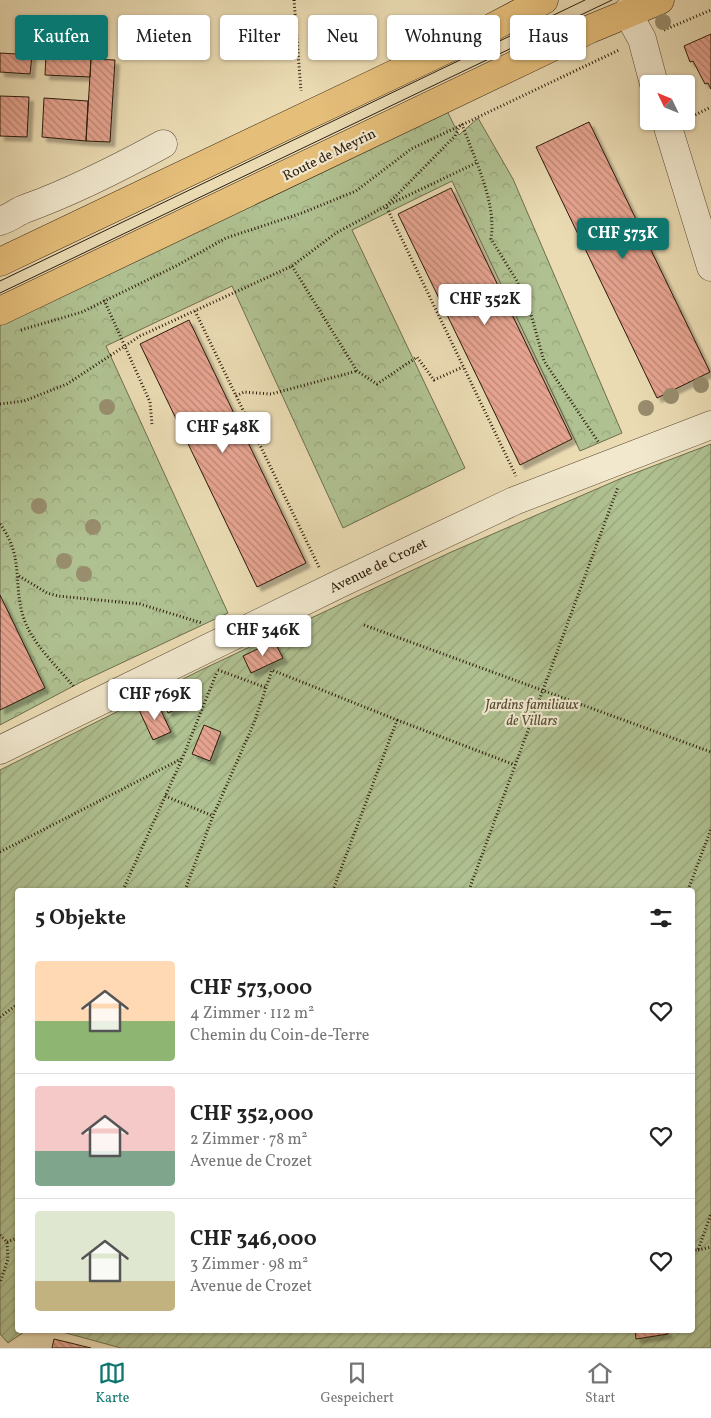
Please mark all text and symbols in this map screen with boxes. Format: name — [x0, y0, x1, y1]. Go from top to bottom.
chip: Kaufen — [15, 15, 108, 60]
chip: Mieten — [118, 15, 210, 60]
chip: Filter — [220, 15, 298, 60]
chip: Neu — [308, 15, 377, 60]
chip: Wohnung — [387, 15, 500, 60]
chip: Haus — [510, 15, 586, 60]
north arrow — [640, 75, 695, 130]
map controls — [640, 75, 695, 130]
street label: Route de Meyrin — [280, 125, 379, 186]
pin: CHF 573K — [571, 218, 675, 260]
text: CHF 573K — [588, 223, 658, 245]
pin: CHF 352K — [433, 284, 537, 326]
text: CHF 352K — [449, 289, 521, 311]
pin: CHF 548K — [171, 412, 275, 454]
text: CHF 548K — [187, 417, 259, 439]
street label: Avenue de Crozet — [326, 534, 431, 598]
pin: CHF 346K — [211, 614, 315, 657]
text: CHF 346K — [226, 620, 300, 642]
pin: CHF 769K — [103, 678, 207, 721]
text: CHF 769K — [119, 684, 191, 706]
park label: Jardins familiaux de Villars — [483, 696, 579, 731]
text: 5 Objekte — [35, 904, 126, 933]
icon: filters — [647, 904, 675, 932]
text: CHF 573,000 — [190, 974, 312, 1003]
icon: home — [75, 981, 135, 1041]
icon: heart — [647, 997, 675, 1025]
text: 4 Zimmer · 112 m² — [190, 1003, 314, 1025]
text: Chemin du Coin-de-Terre — [190, 1025, 369, 1047]
text: CHF 352,000 — [190, 1100, 313, 1129]
icon: home — [75, 1106, 135, 1166]
icon: heart — [647, 1122, 675, 1150]
text: 2 Zimmer · 78 m² — [190, 1129, 308, 1151]
text: Avenue de Crozet — [190, 1151, 312, 1173]
text: CHF 346,000 — [190, 1225, 317, 1254]
icon: home — [75, 1231, 135, 1291]
icon: heart — [647, 1247, 675, 1275]
text: 3 Zimmer · 98 m² — [190, 1254, 308, 1276]
text: Avenue de Crozet — [190, 1276, 312, 1298]
tab: Karte — [96, 1359, 129, 1408]
tab: Gespeichert — [320, 1359, 394, 1408]
tab: Start — [585, 1359, 615, 1408]

